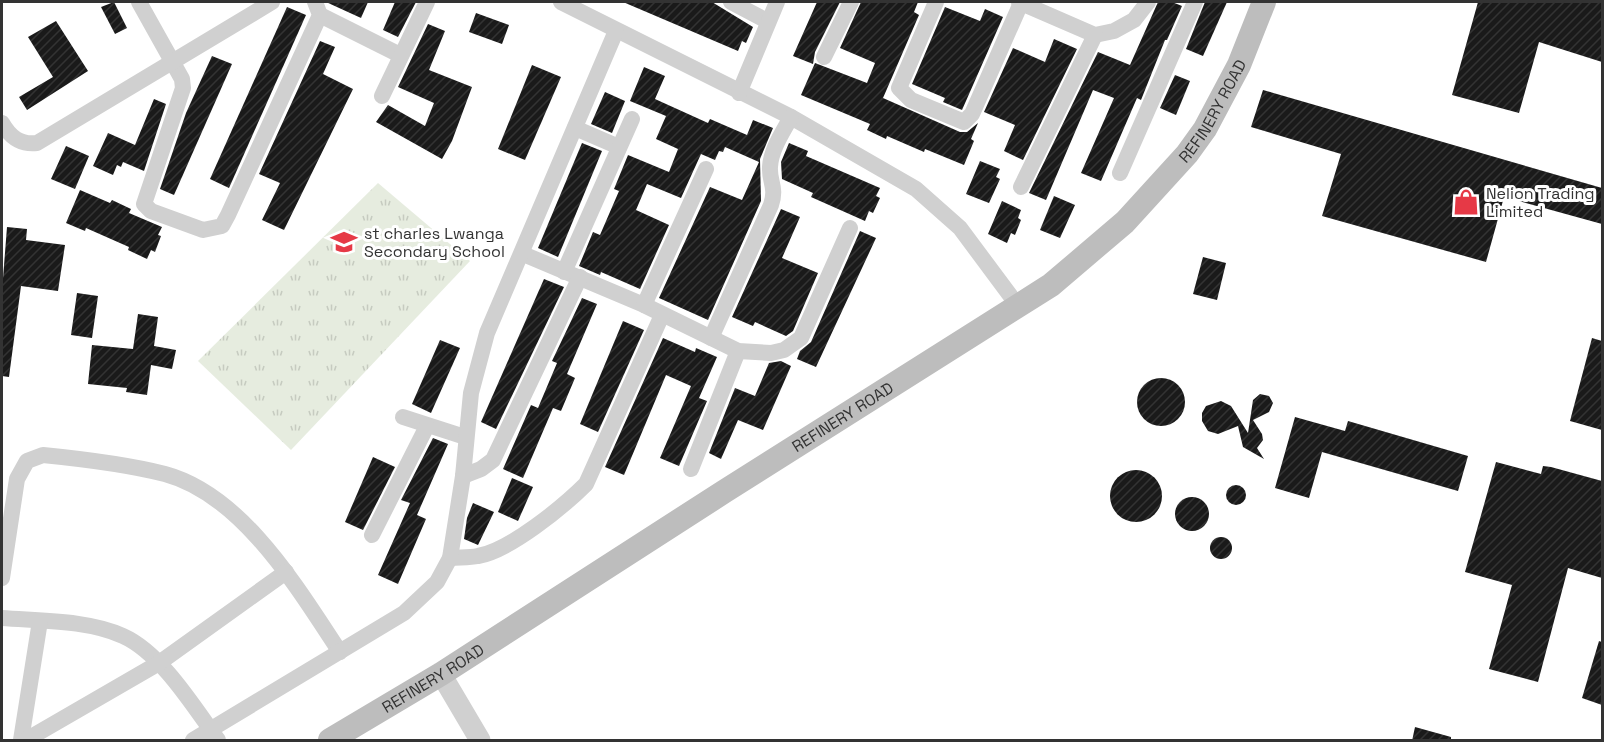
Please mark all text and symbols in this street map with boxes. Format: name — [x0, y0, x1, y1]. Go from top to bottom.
street label: REFINERY ROAD — [1174, 56, 1251, 167]
place label: Nelion Trading Limited — [1486, 183, 1595, 222]
shop icon: Nelion Trading Limited — [1451, 187, 1481, 217]
place label: st charles Lwanga Secondary School — [364, 223, 505, 262]
school or university icon: st charles Lwanga Secondary School — [329, 227, 359, 257]
street label: REFINERY ROAD — [788, 377, 898, 457]
street label: REFINERY ROAD — [378, 639, 488, 718]

